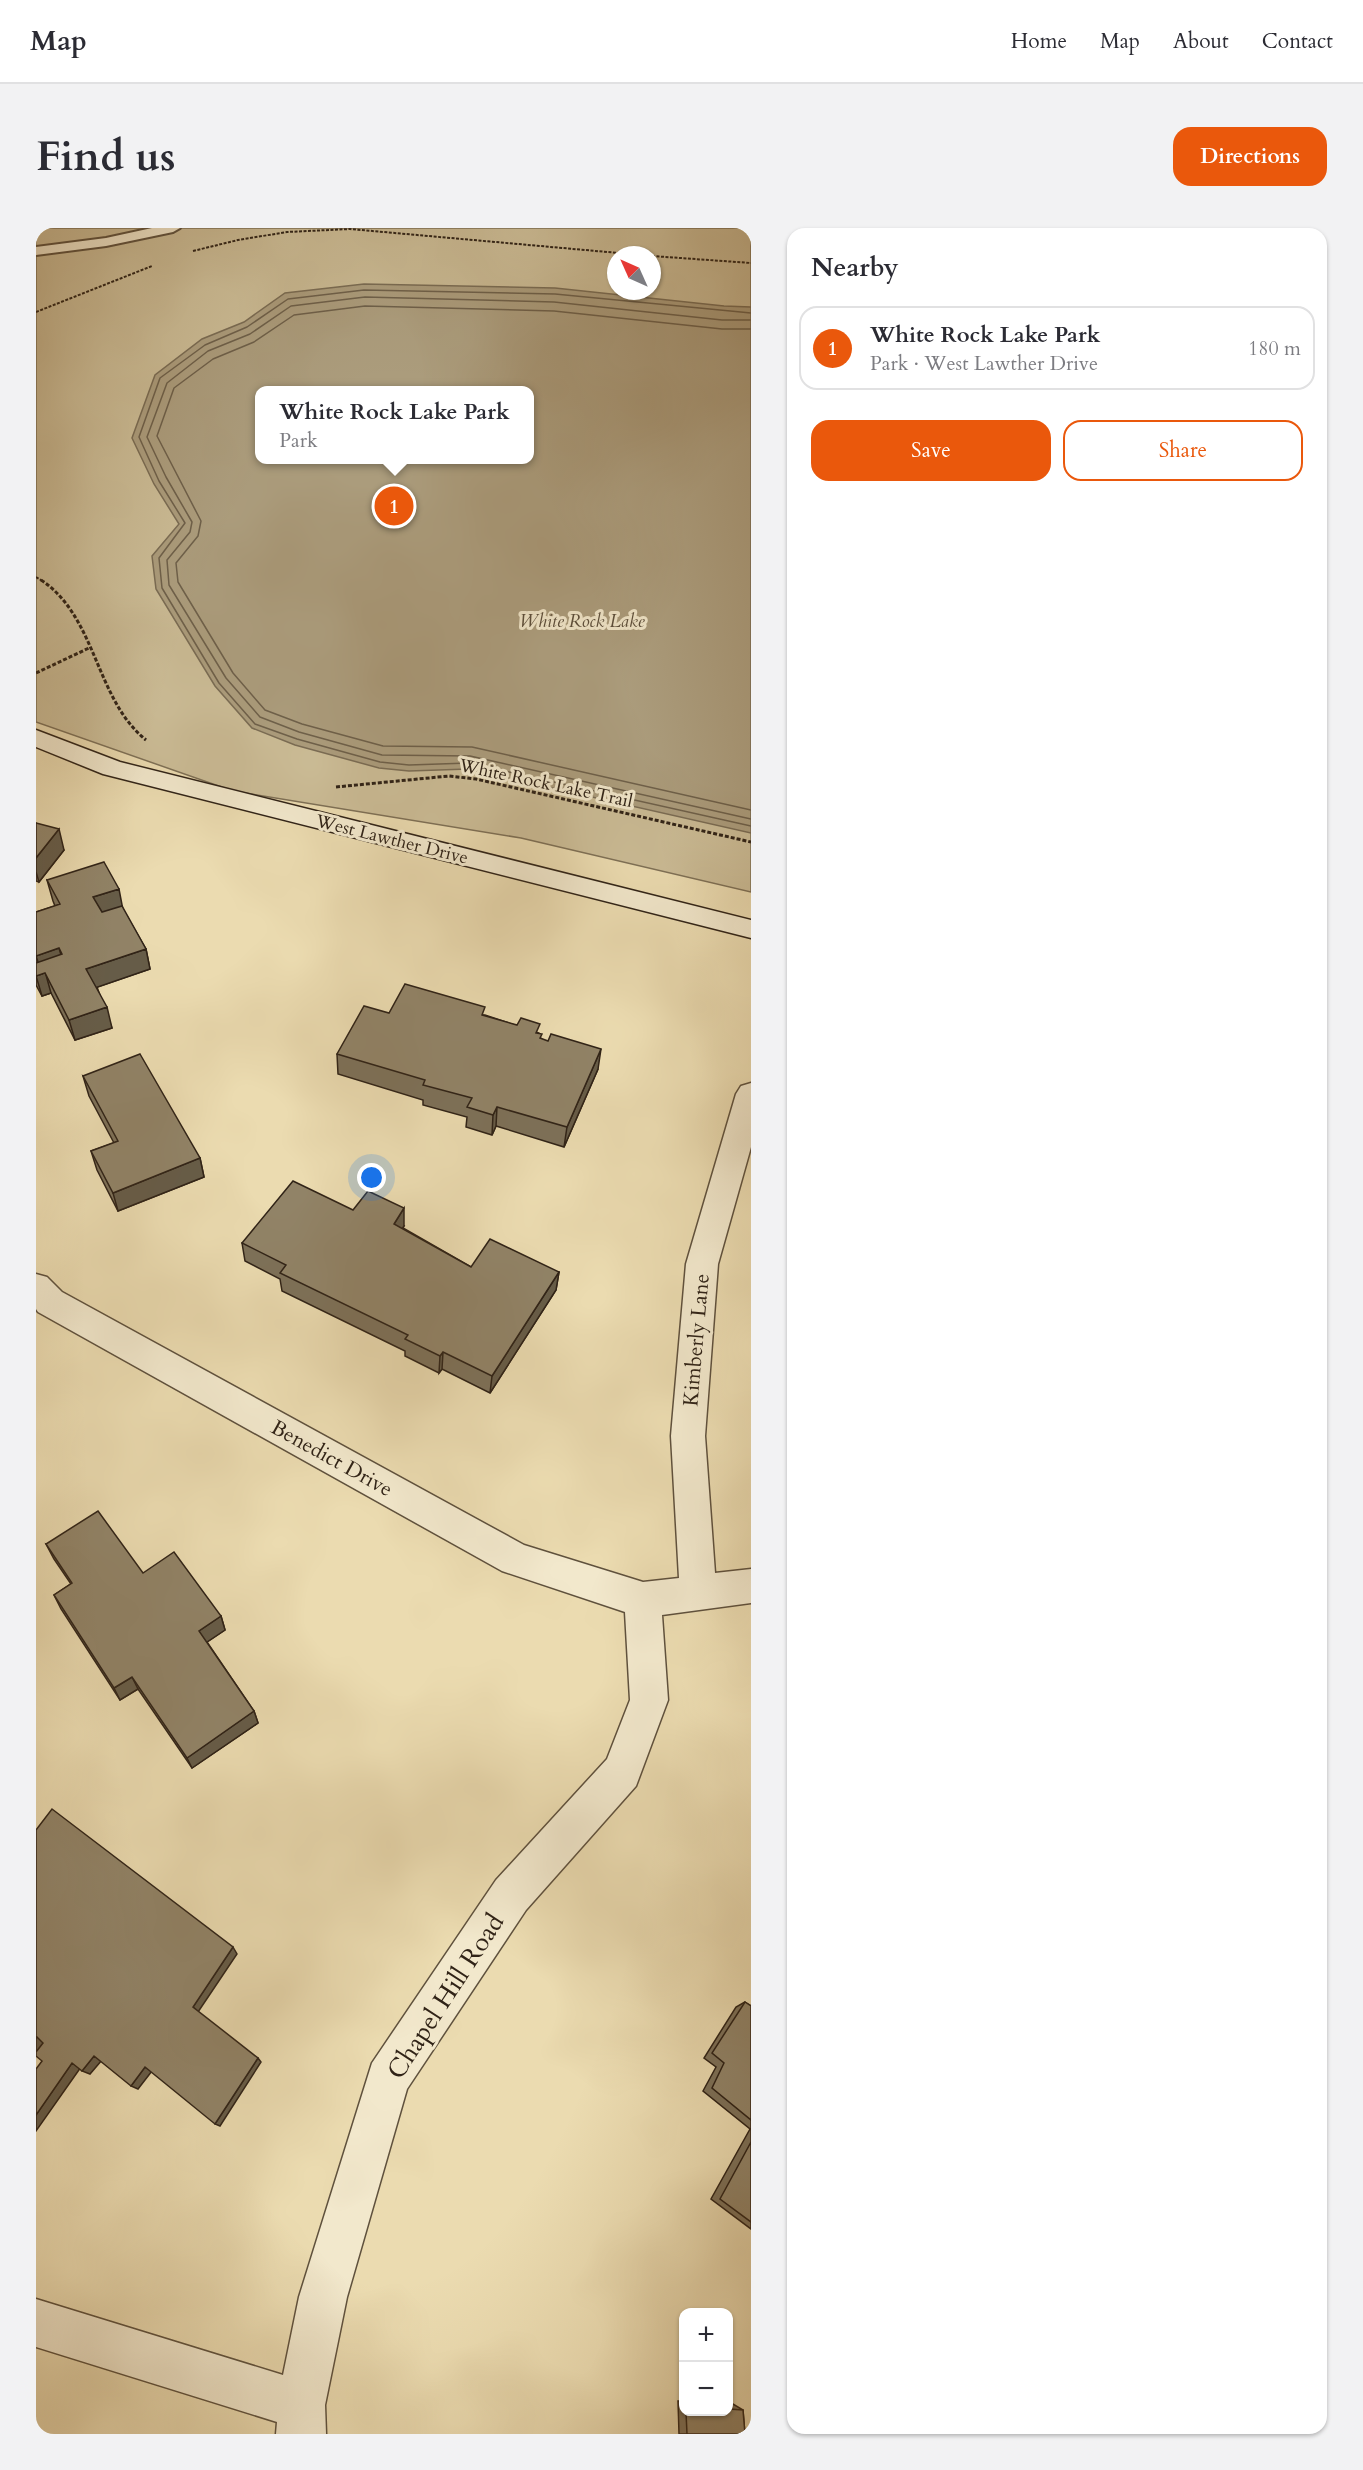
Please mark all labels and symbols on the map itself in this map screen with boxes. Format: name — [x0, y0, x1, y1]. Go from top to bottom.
north arrow — [607, 246, 661, 300]
pin: 1 — [374, 484, 414, 528]
water label: White Rock Lake — [519, 609, 646, 634]
street label: White Rock Lake Trail — [456, 753, 635, 814]
street label: West Lawther Drive — [312, 808, 471, 871]
your location — [357, 1163, 386, 1192]
street label: Kimberly Lane — [676, 1272, 717, 1408]
street label: Benedict Drive — [266, 1413, 398, 1504]
street label: Chapel Hill Road — [379, 1907, 512, 2086]

